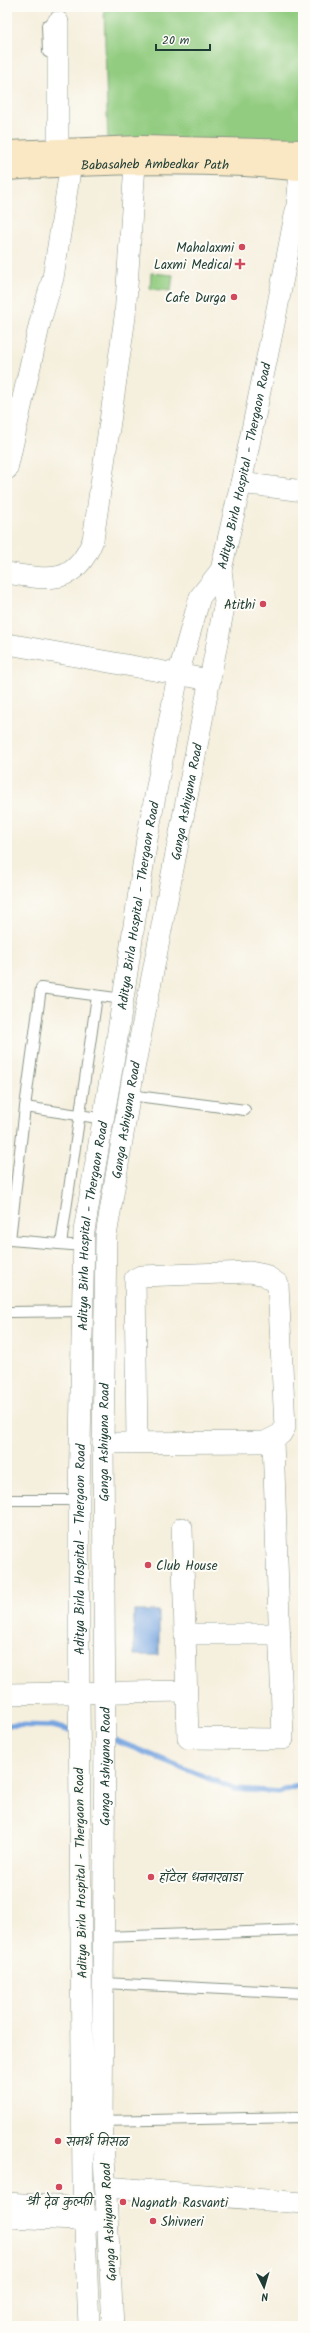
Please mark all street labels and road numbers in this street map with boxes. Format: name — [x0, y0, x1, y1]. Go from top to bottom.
street label: Babasaheb Ambedkar Path — [80, 154, 229, 177]
street label: Aditya Birla Hospital - Thergaon Road — [212, 360, 278, 572]
street label: Ganga Ashiyana Road — [166, 741, 209, 862]
street label: Aditya Birla Hospital - Thergaon Road — [112, 799, 166, 1012]
street label: Ganga Ashiyana Road — [107, 1059, 147, 1180]
street label: Aditya Birla Hospital - Thergaon Road — [73, 1119, 115, 1331]
street label: Ganga Ashiyana Road — [94, 1382, 116, 1502]
street label: Aditya Birla Hospital - Thergaon Road — [70, 1443, 92, 1655]
street label: Ganga Ashiyana Road — [95, 1706, 117, 1826]
street label: Aditya Birla Hospital - Thergaon Road — [69, 1767, 94, 1978]
street label: Ganga Ashiyana Road — [96, 2162, 123, 2282]

